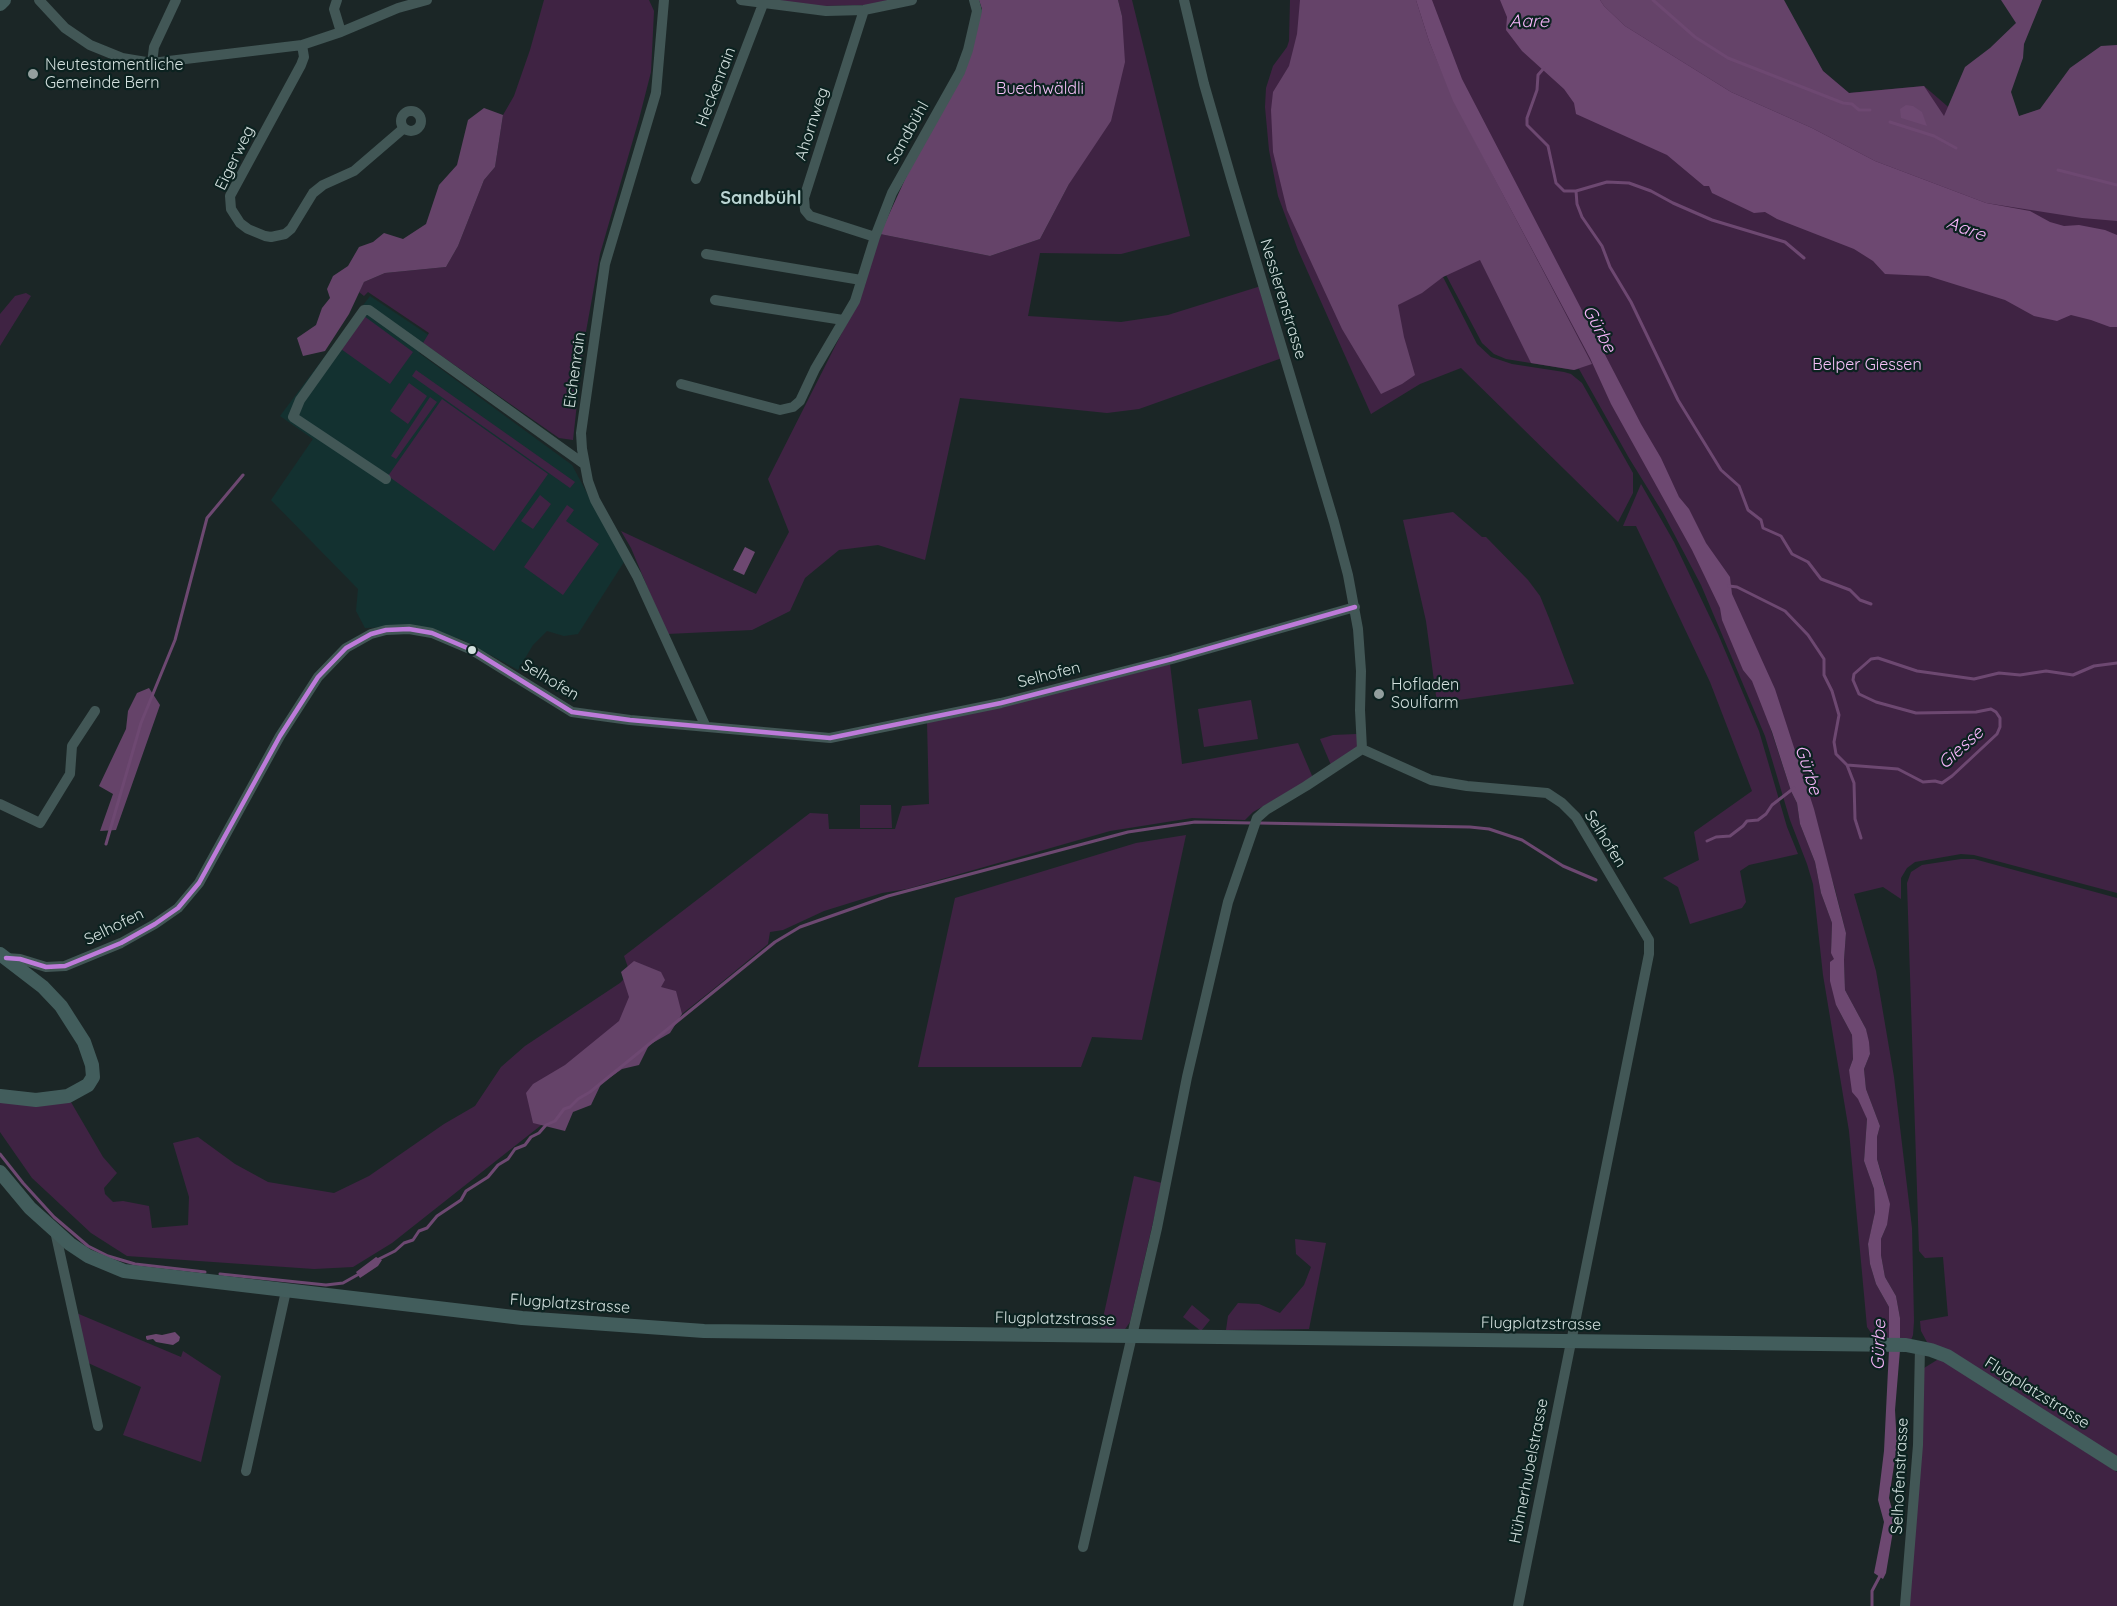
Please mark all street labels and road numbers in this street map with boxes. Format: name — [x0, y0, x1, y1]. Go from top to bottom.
street label: Heckenrain — [692, 44, 740, 130]
street label: Ahornweg — [791, 85, 833, 163]
street label: Sandbühl — [883, 98, 933, 168]
street label: Eigerweg — [211, 123, 259, 193]
street label: Nesslerenstrasse — [1256, 236, 1310, 362]
street label: Eichenrain — [560, 331, 590, 409]
street label: Selhofen — [518, 655, 582, 705]
street label: Selhofen — [1016, 658, 1082, 692]
street label: Selhofen — [1580, 807, 1630, 871]
street label: Selhofen — [81, 904, 147, 950]
street label: Flugplatzstrasse — [509, 1290, 631, 1318]
street label: Flugplatzstrasse — [995, 1308, 1115, 1330]
street label: Flugplatzstrasse — [1481, 1313, 1601, 1335]
street label: Flugplatzstrasse — [1981, 1353, 2093, 1433]
street label: Hühnerhubelstrasse — [1506, 1397, 1552, 1545]
street label: Selhofenstrasse — [1887, 1417, 1913, 1535]

